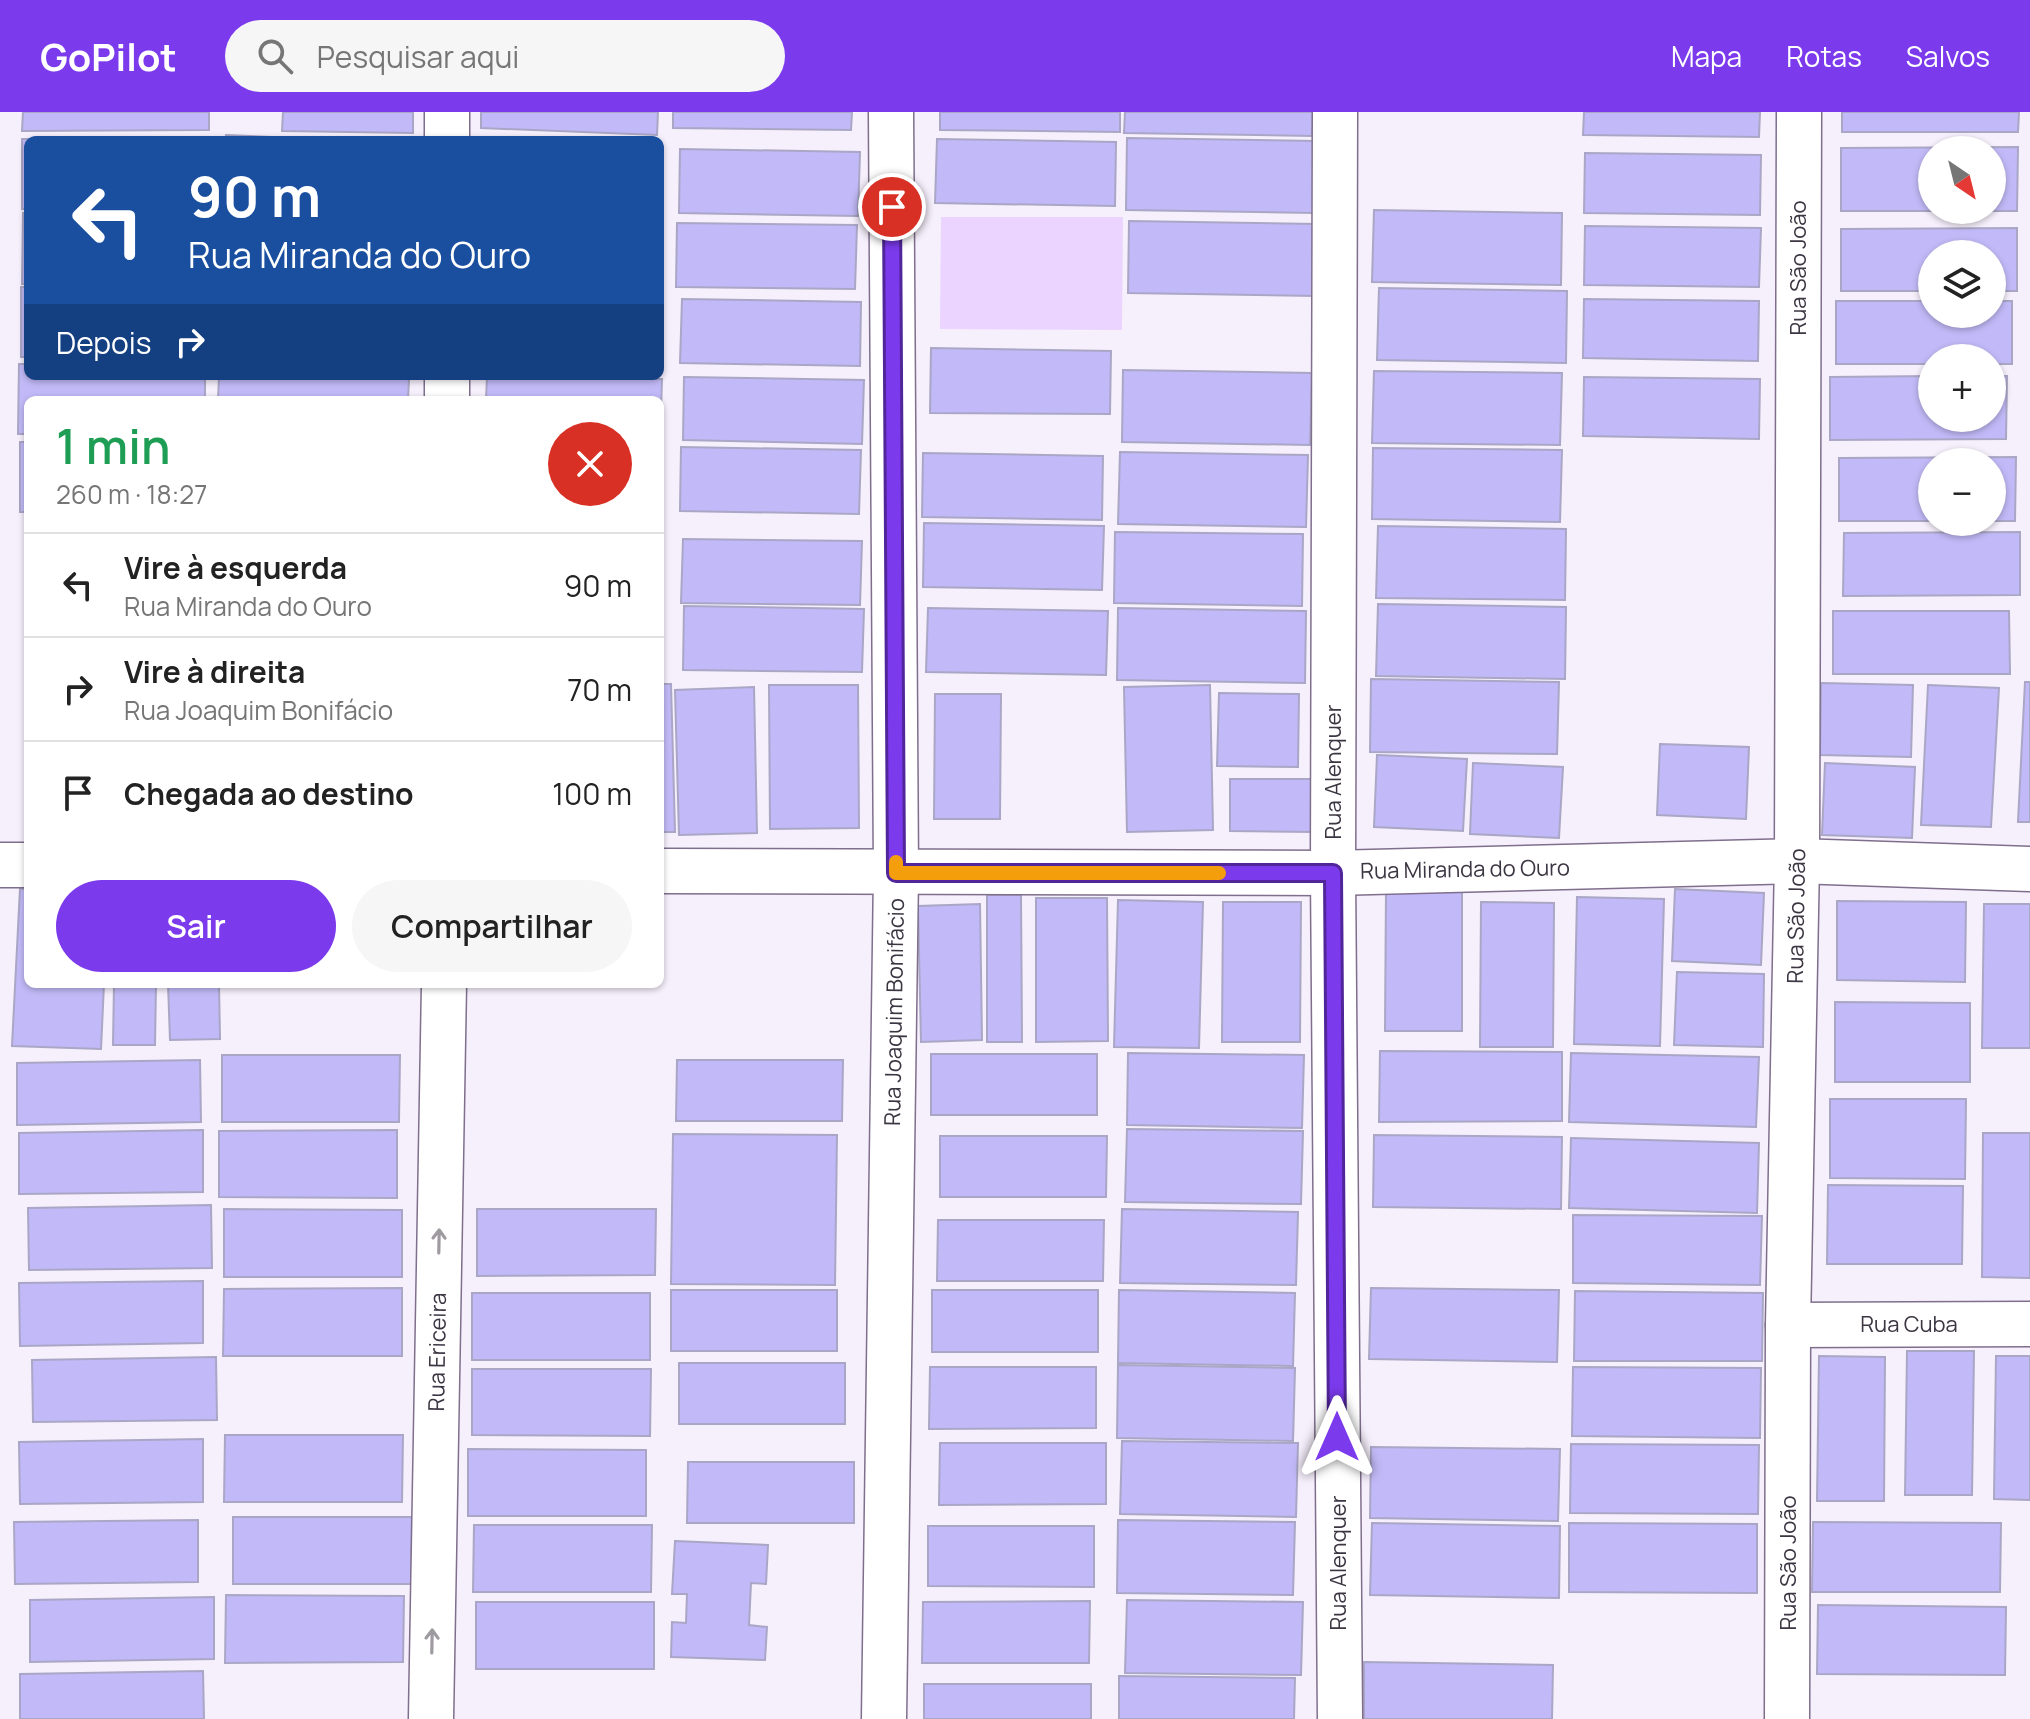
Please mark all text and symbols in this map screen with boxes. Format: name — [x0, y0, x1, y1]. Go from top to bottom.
search box — [225, 20, 785, 92]
text: GoPilot — [40, 30, 177, 82]
icon: search — [253, 34, 297, 78]
text: Pesquisar aqui — [317, 36, 519, 77]
text: Mapa — [1671, 37, 1742, 75]
text: Rotas — [1786, 37, 1862, 75]
text: Salvos — [1906, 37, 1990, 75]
north arrow — [1918, 136, 2006, 224]
map controls — [1918, 136, 2006, 536]
text: 90 m — [188, 157, 321, 234]
icon: left — [56, 168, 160, 272]
pin — [858, 173, 926, 241]
icon: arrive — [870, 185, 914, 229]
street label: Rua São João — [1783, 200, 1813, 336]
text: Rua Miranda do Ouro — [188, 230, 531, 279]
button: layers — [1918, 240, 2006, 328]
icon: right — [168, 320, 212, 364]
text: Depois — [56, 322, 152, 363]
button: + — [1918, 344, 2006, 432]
text: 1 min — [56, 413, 170, 478]
button: close — [548, 422, 632, 506]
button: − — [1918, 448, 2006, 536]
text: 260 m · 18:27 — [56, 476, 207, 512]
text: Vire à esquerda — [124, 547, 347, 588]
icon: left — [56, 563, 100, 607]
text: 90 m — [564, 565, 632, 606]
text: Rua Miranda do Ouro — [124, 588, 372, 624]
text: Vire à direita — [124, 651, 305, 692]
icon: right — [56, 667, 100, 711]
text: 70 m — [567, 669, 632, 710]
text: Rua Joaquim Bonifácio — [124, 692, 393, 728]
street label: Rua Alenquer — [1318, 704, 1348, 840]
icon: arrive — [56, 771, 100, 815]
text: Chegada ao destino — [124, 773, 414, 814]
text: 100 m — [552, 773, 632, 814]
street label: Rua São João — [1780, 848, 1812, 984]
street label: Rua Miranda do Ouro — [1360, 852, 1570, 886]
button: Sair — [56, 880, 336, 972]
button: Compartilhar — [352, 880, 632, 972]
street label: Rua Joaquim Bonifácio — [877, 898, 911, 1126]
one-way arrow — [432, 1228, 447, 1255]
street label: Rua Ericeira — [421, 1292, 453, 1412]
street label: Rua Cuba — [1860, 1309, 1958, 1339]
position arrow — [1295, 1395, 1379, 1479]
street label: Rua Alenquer — [1323, 1495, 1353, 1631]
street label: Rua São João — [1773, 1495, 1803, 1631]
one-way arrow — [425, 1628, 440, 1655]

